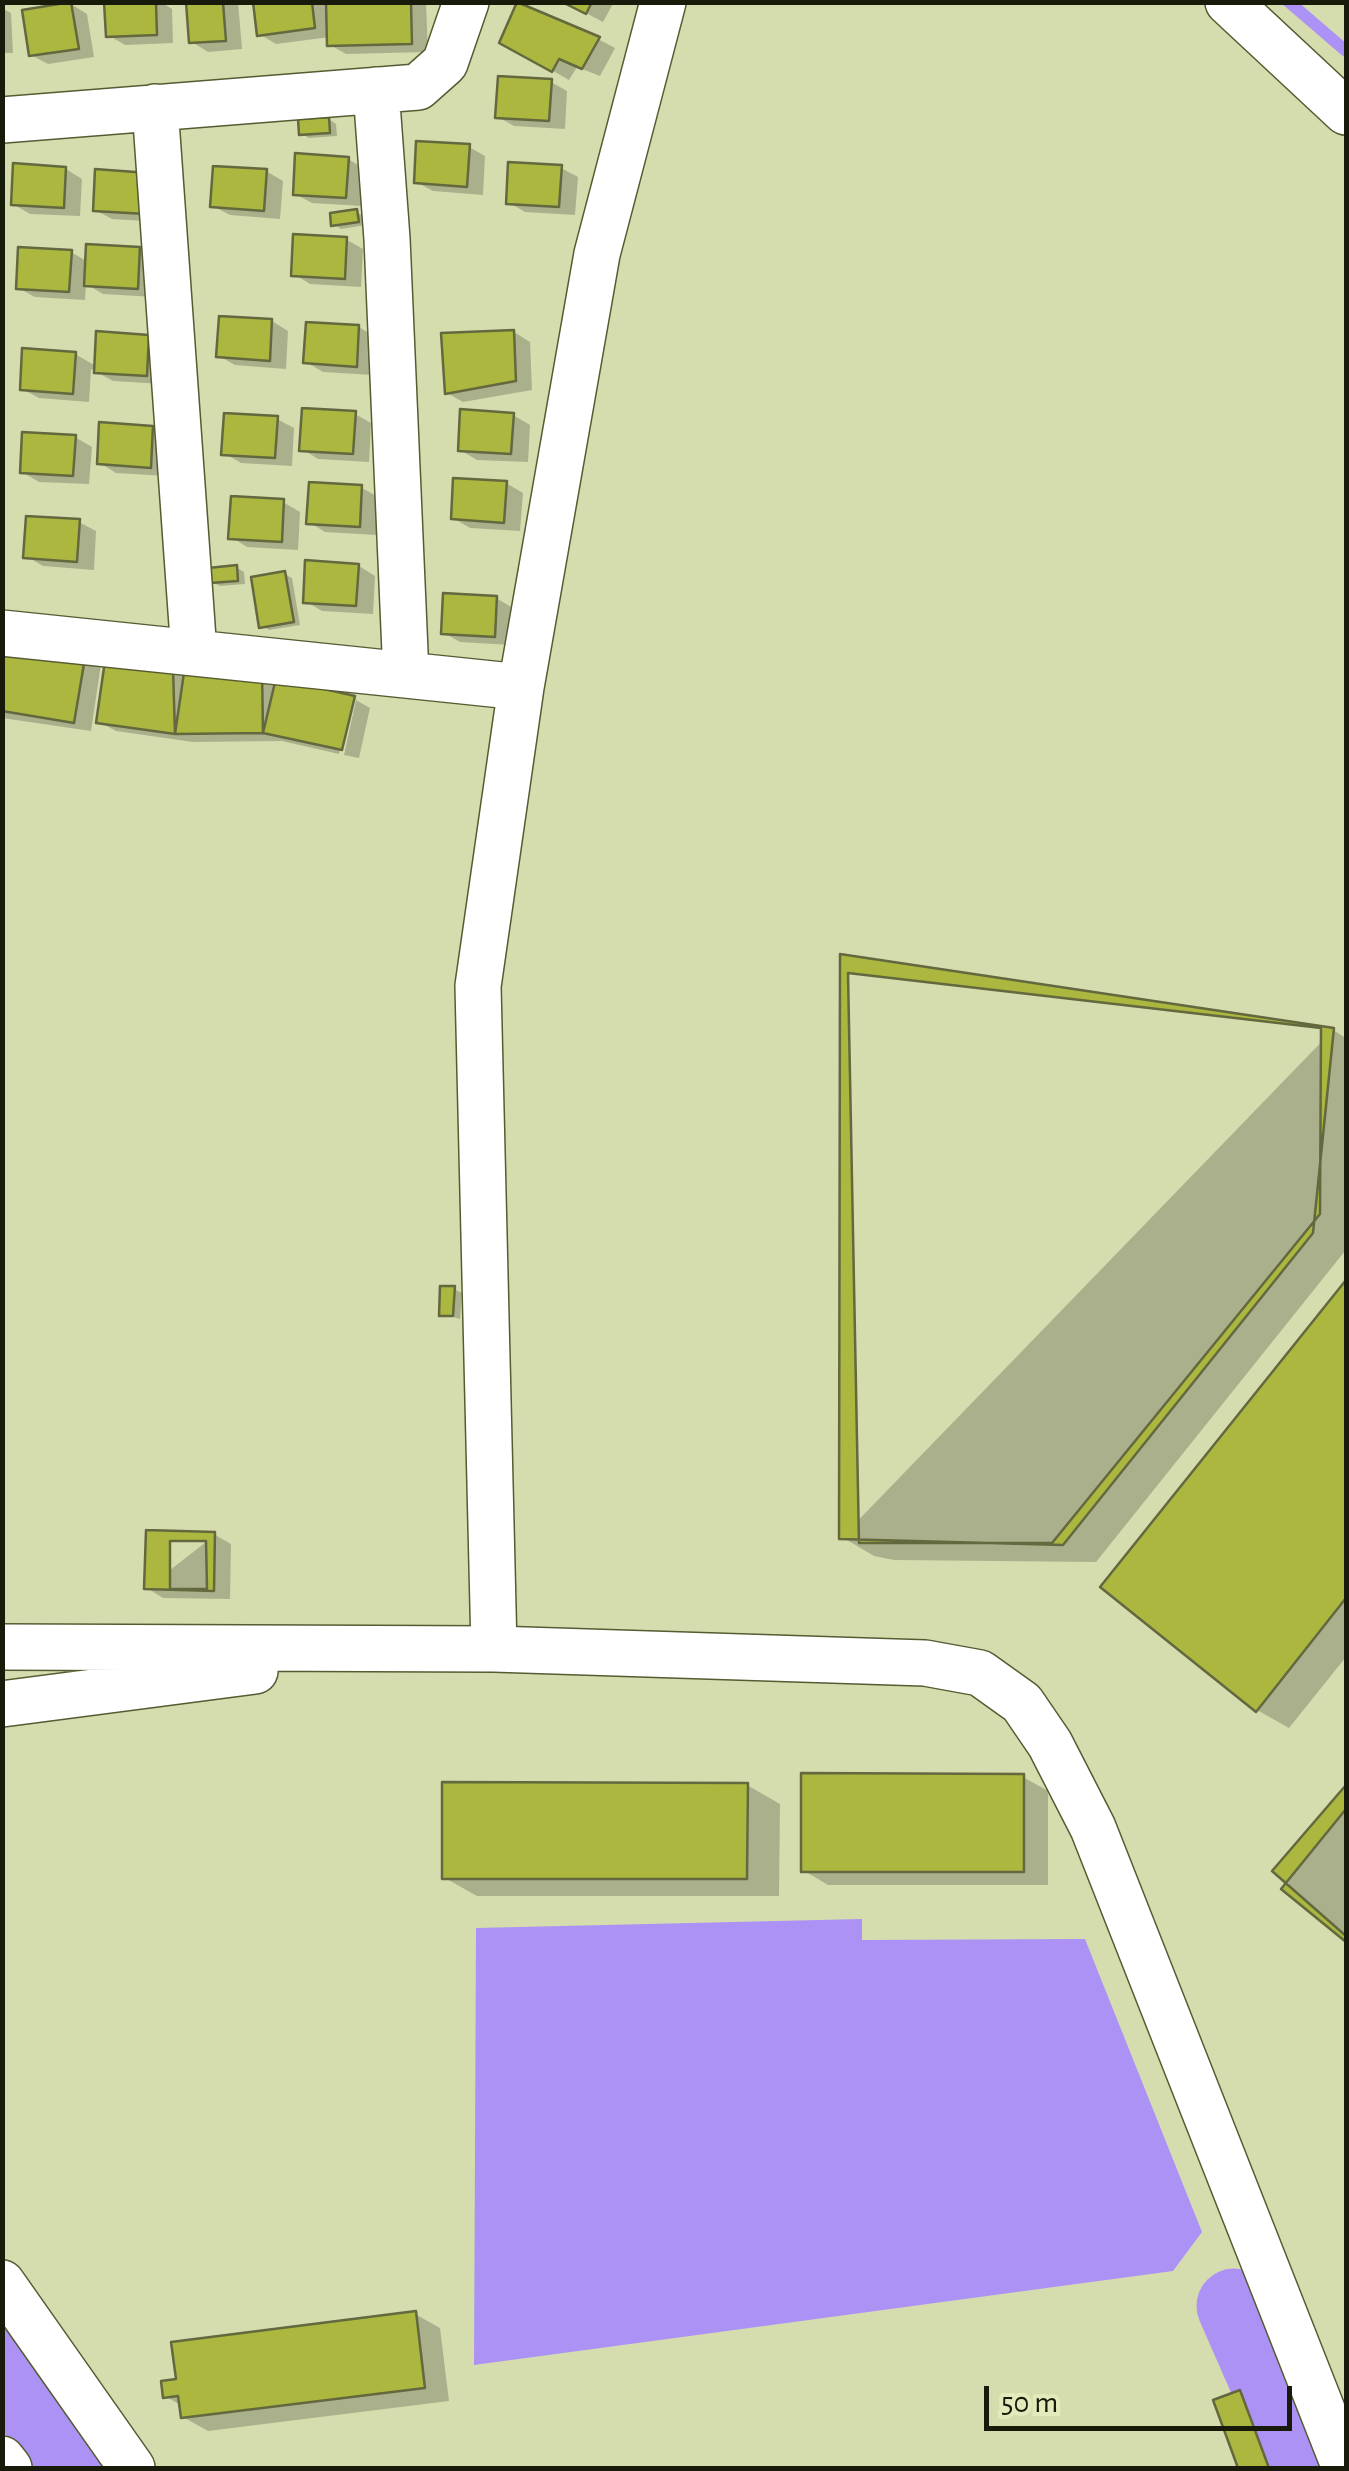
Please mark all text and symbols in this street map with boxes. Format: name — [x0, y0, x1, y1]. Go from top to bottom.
scale bar — [989, 2366, 1296, 2428]
text: 50 m — [1001, 2388, 1058, 2418]

